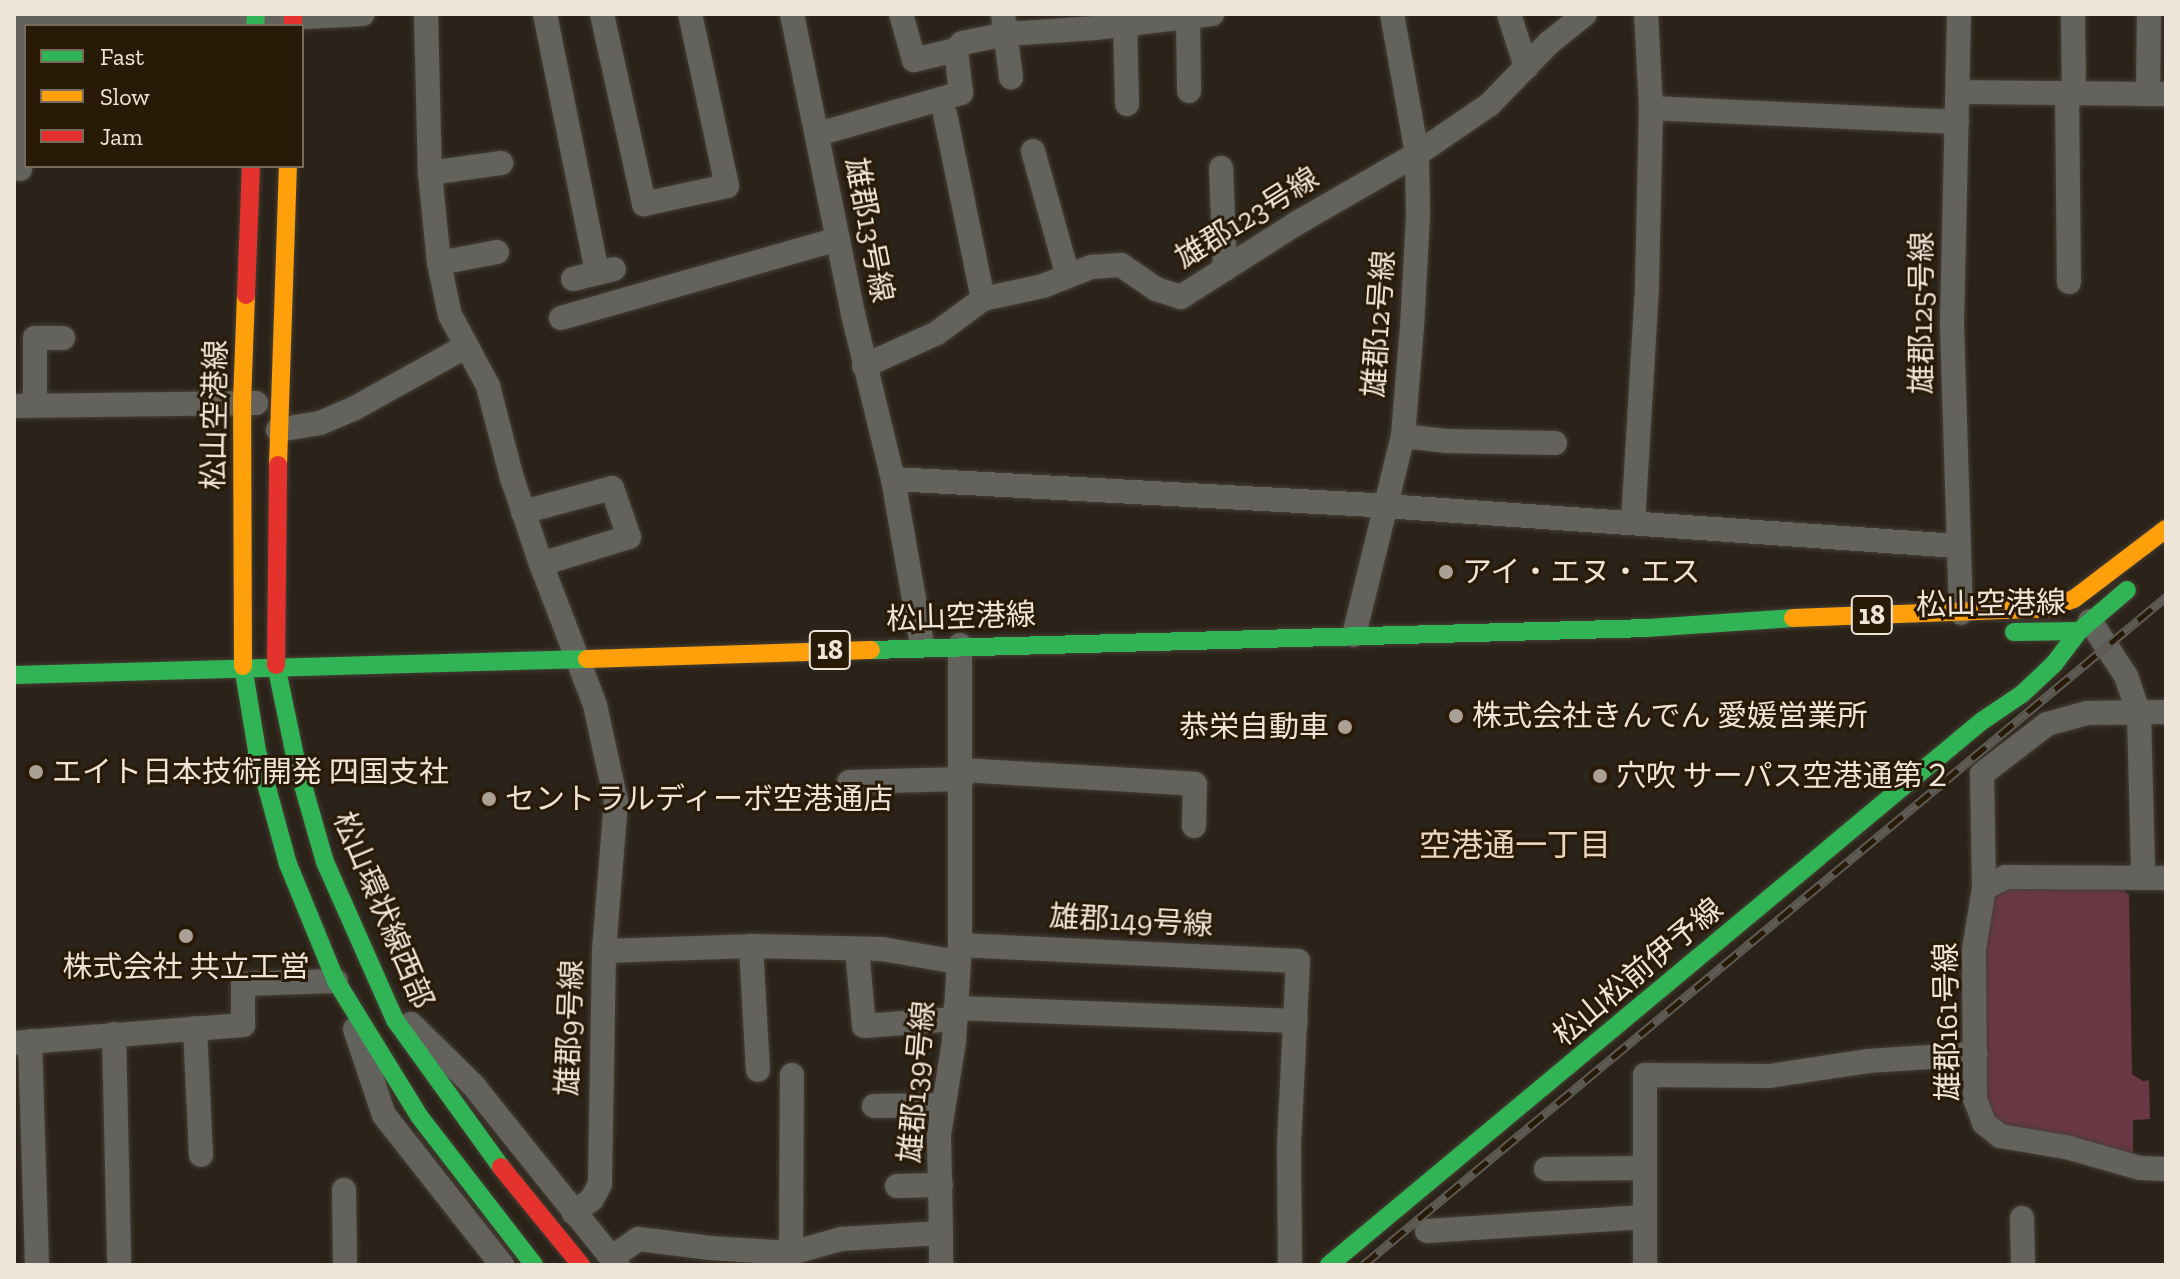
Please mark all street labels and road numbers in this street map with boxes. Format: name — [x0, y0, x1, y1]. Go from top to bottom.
street label: 雄郡13号線 — [837, 155, 901, 305]
street label: 雄郡123号線 — [1169, 160, 1325, 276]
street label: 雄郡125号線 — [1904, 232, 1940, 394]
street label: 雄郡12号線 — [1356, 249, 1402, 399]
street label: 松山空港線 — [196, 340, 234, 490]
street label: 松山空港線 — [1916, 585, 2066, 623]
road number: 18 — [1850, 591, 1894, 639]
street label: 松山空港線 — [885, 596, 1037, 638]
road number: 18 — [808, 626, 852, 674]
street label: 松山環状線西部 — [325, 806, 441, 1014]
street label: 松山松前伊予線 — [1546, 891, 1730, 1053]
street label: 雄郡149号線 — [1048, 899, 1214, 943]
street label: 雄郡161号線 — [1928, 942, 1966, 1102]
street label: 雄郡9号線 — [550, 959, 590, 1097]
street label: 雄郡139号線 — [892, 1000, 942, 1164]

